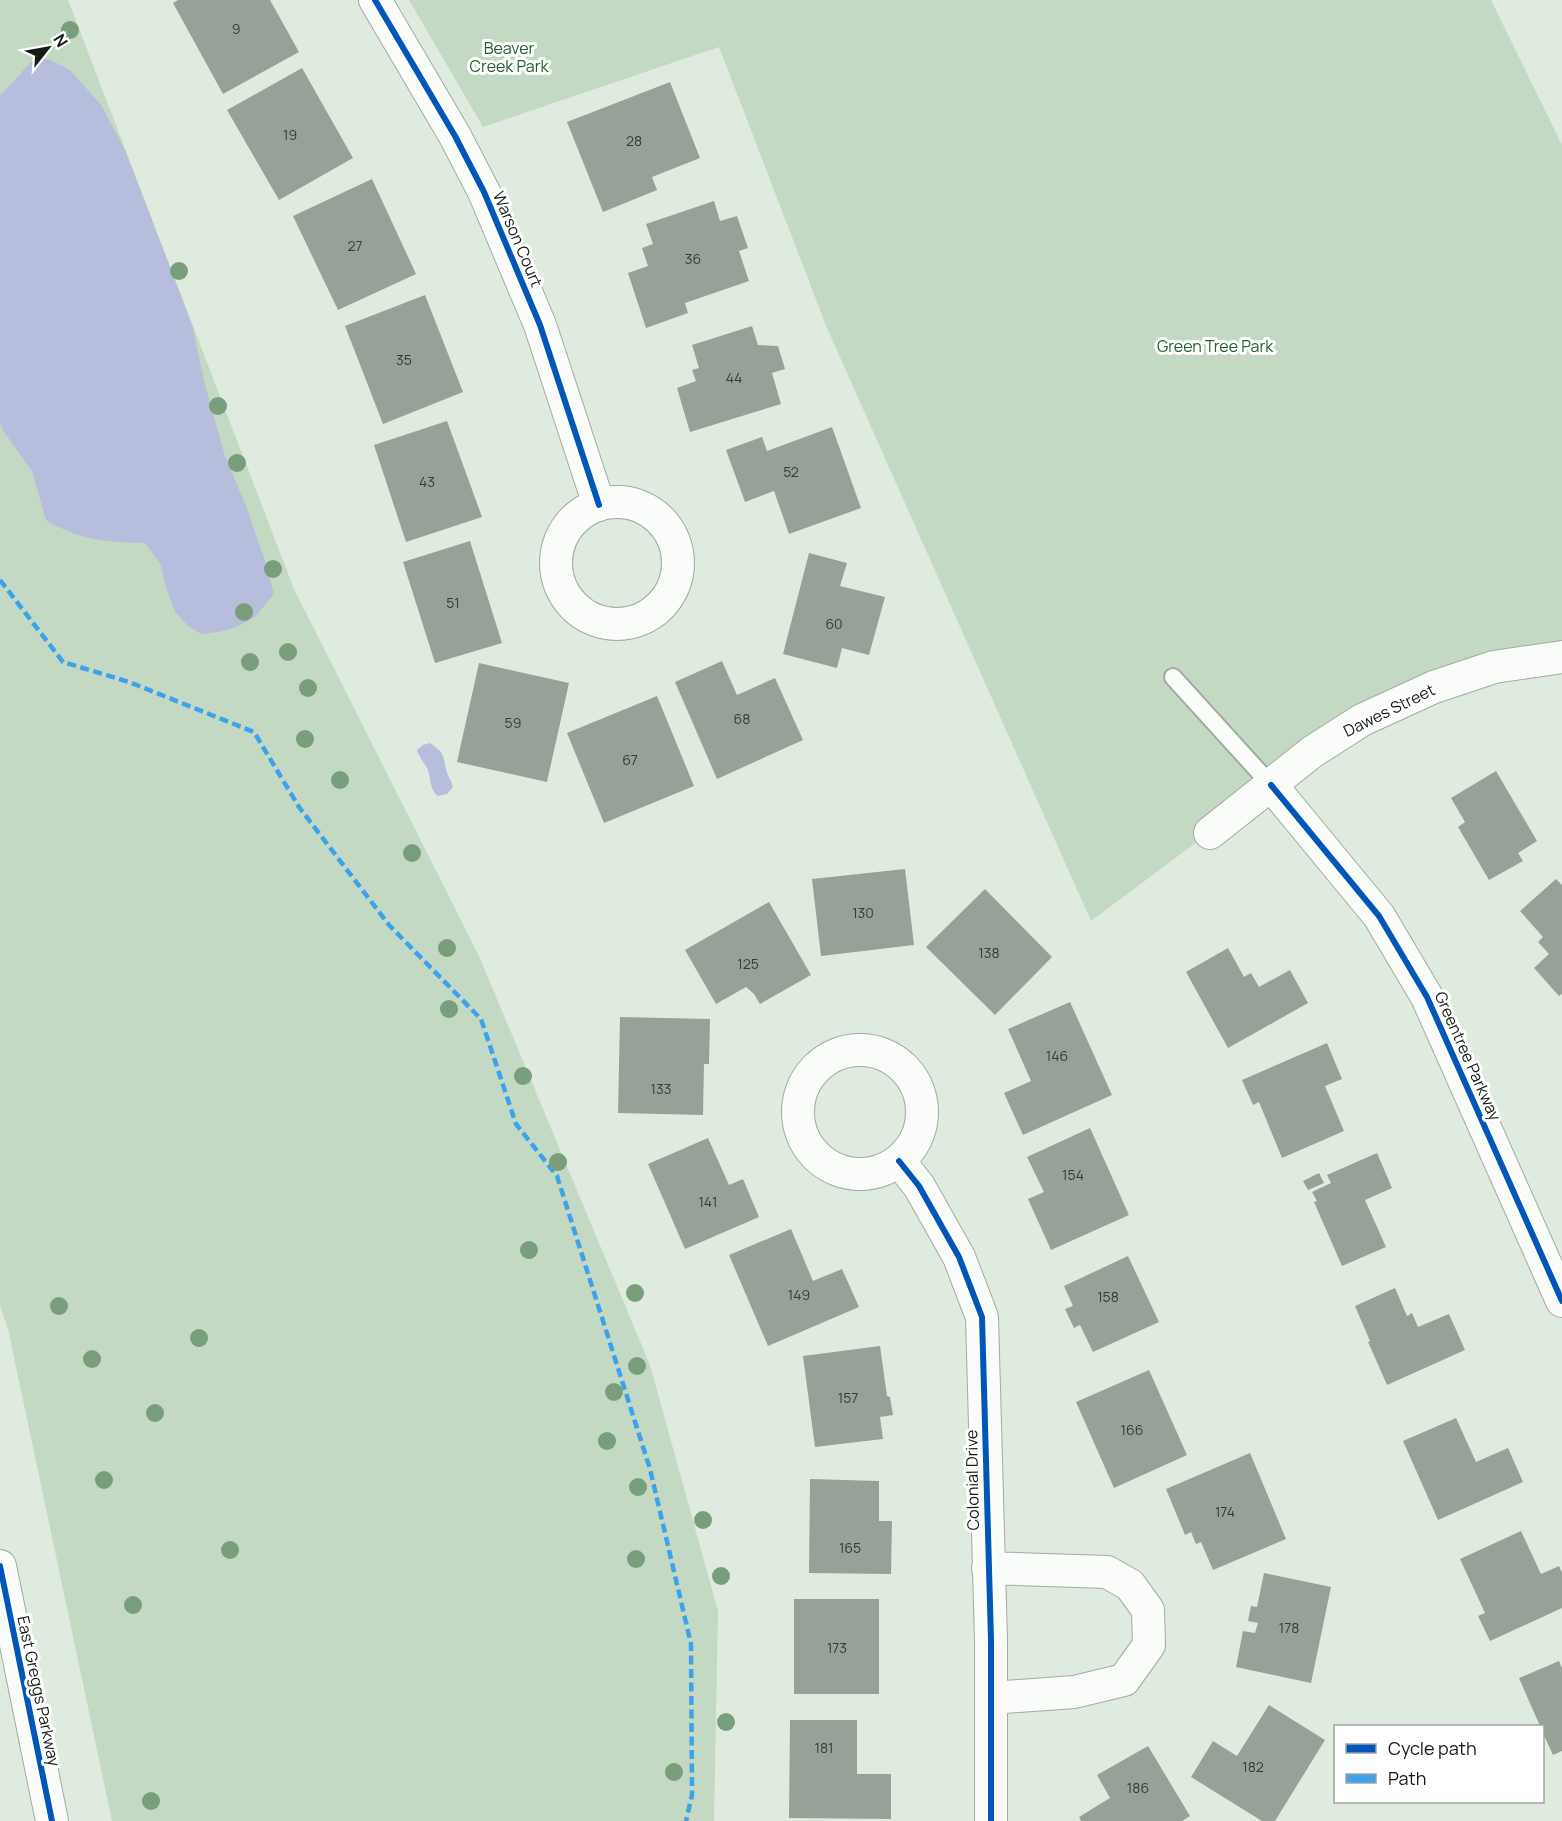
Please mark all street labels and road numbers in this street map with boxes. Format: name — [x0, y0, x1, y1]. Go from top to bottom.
street label: Warson Court — [488, 188, 548, 290]
street label: Dawes Street — [1340, 678, 1438, 742]
street label: Greentree Parkway — [1430, 988, 1507, 1125]
street label: Colonial Drive — [960, 1430, 984, 1530]
street label: East Greggs Parkway — [12, 1614, 66, 1769]

